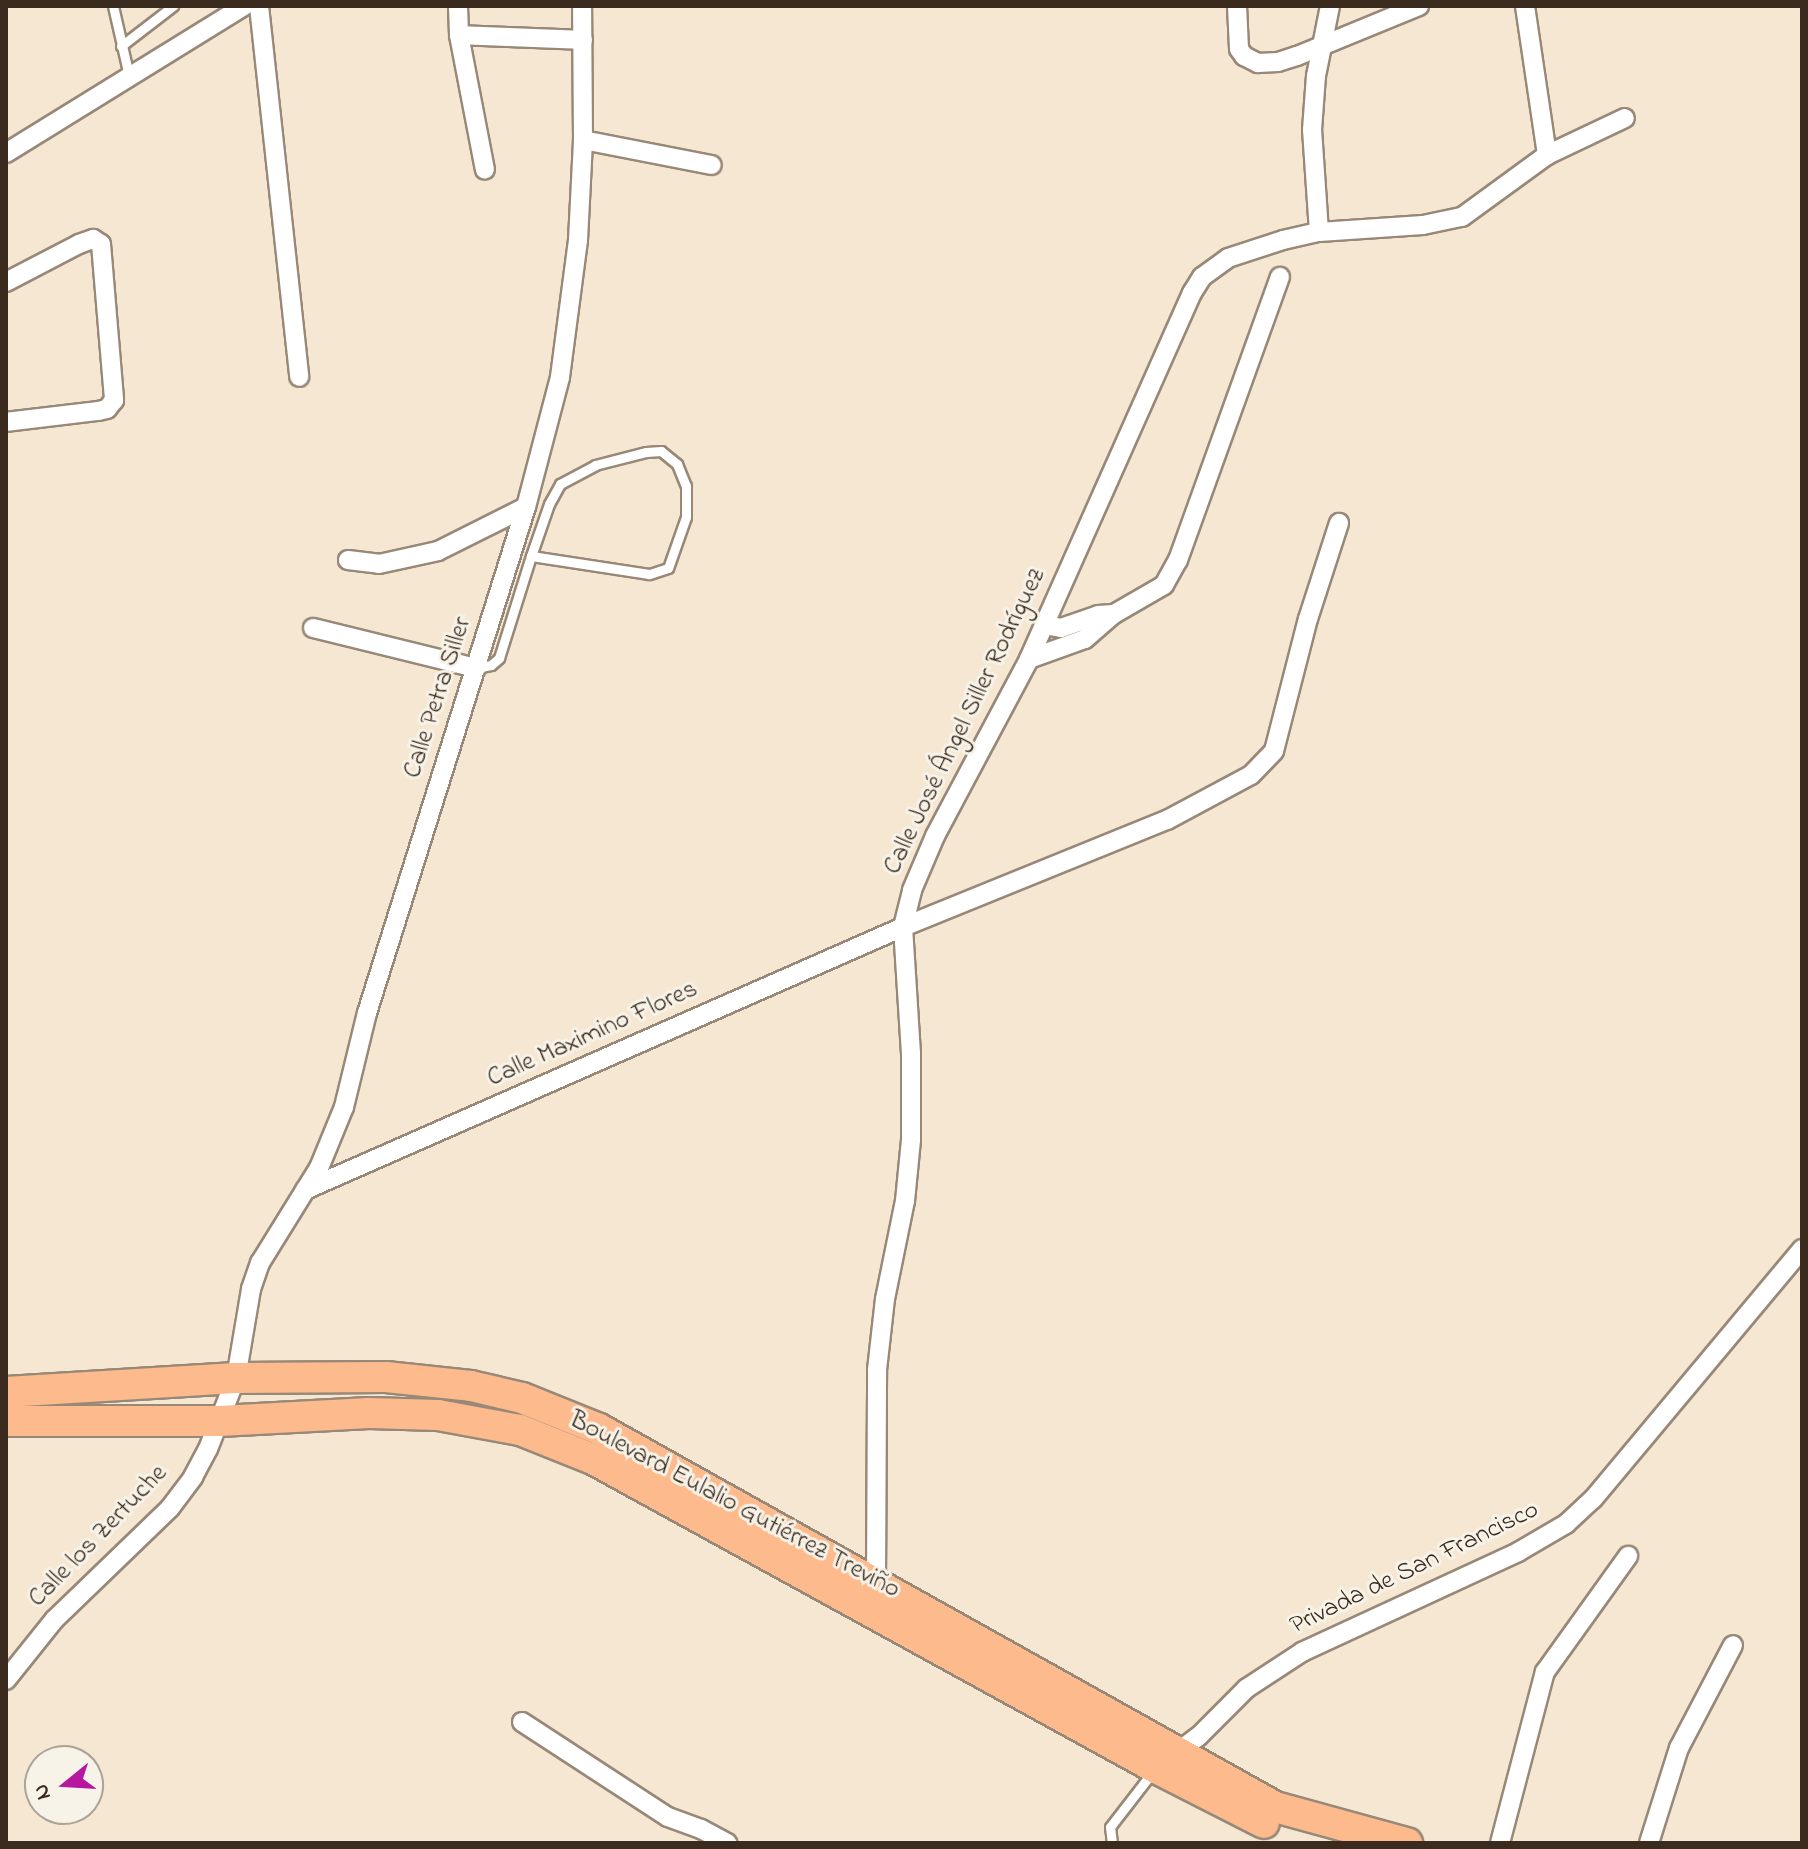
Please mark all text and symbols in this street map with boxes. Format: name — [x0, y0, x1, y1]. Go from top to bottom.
street label: Calle José Ángel Siller Rodríguez — [878, 564, 1054, 880]
street label: Calle Petra Siller — [398, 614, 480, 782]
street label: Calle Maximino Flores — [483, 975, 703, 1095]
street label: Boulevard Eulalio Gutiérrez Treviño — [563, 1405, 905, 1607]
street label: Calle los Zertuche — [23, 1459, 175, 1615]
street label: Privada de San Francisco — [1286, 1495, 1544, 1643]
north arrow — [24, 1745, 104, 1825]
text: N — [26, 1780, 61, 1804]

